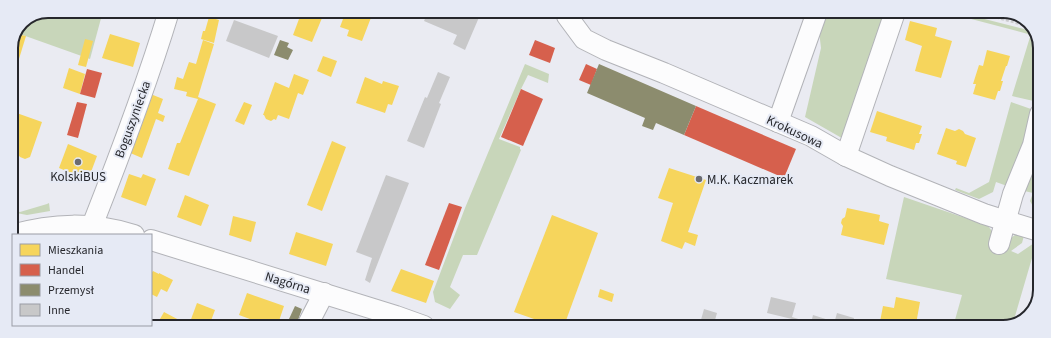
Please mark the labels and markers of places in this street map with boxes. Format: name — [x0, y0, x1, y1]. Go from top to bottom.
marker: KolskiBUS — [73, 157, 83, 167]
place label: KolskiBUS — [50, 168, 106, 186]
place label: M.K. Kaczmarek — [707, 171, 794, 189]
marker: M.K. Kaczmarek — [694, 174, 704, 184]

